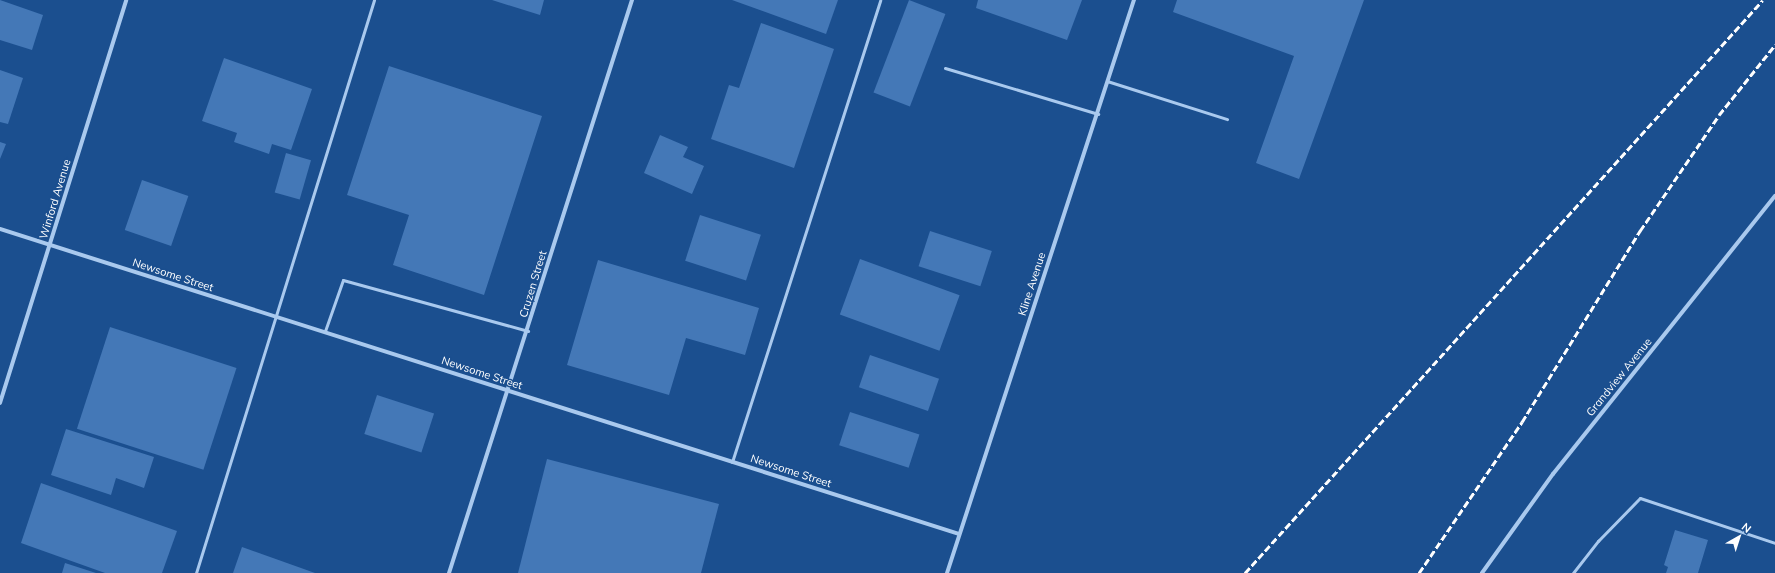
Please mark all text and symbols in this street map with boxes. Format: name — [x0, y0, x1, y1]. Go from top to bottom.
street label: Winford Avenue — [37, 157, 73, 241]
street label: Cruzen Street — [517, 249, 549, 319]
street label: Kline Avenue — [1016, 251, 1048, 317]
street label: Newsome Street — [131, 256, 215, 294]
street label: Grandview Avenue — [1583, 335, 1655, 419]
street label: Newsome Street — [440, 354, 524, 392]
street label: Newsome Street — [749, 452, 833, 490]
north arrow — [1719, 517, 1759, 557]
text: N — [1739, 520, 1754, 536]

